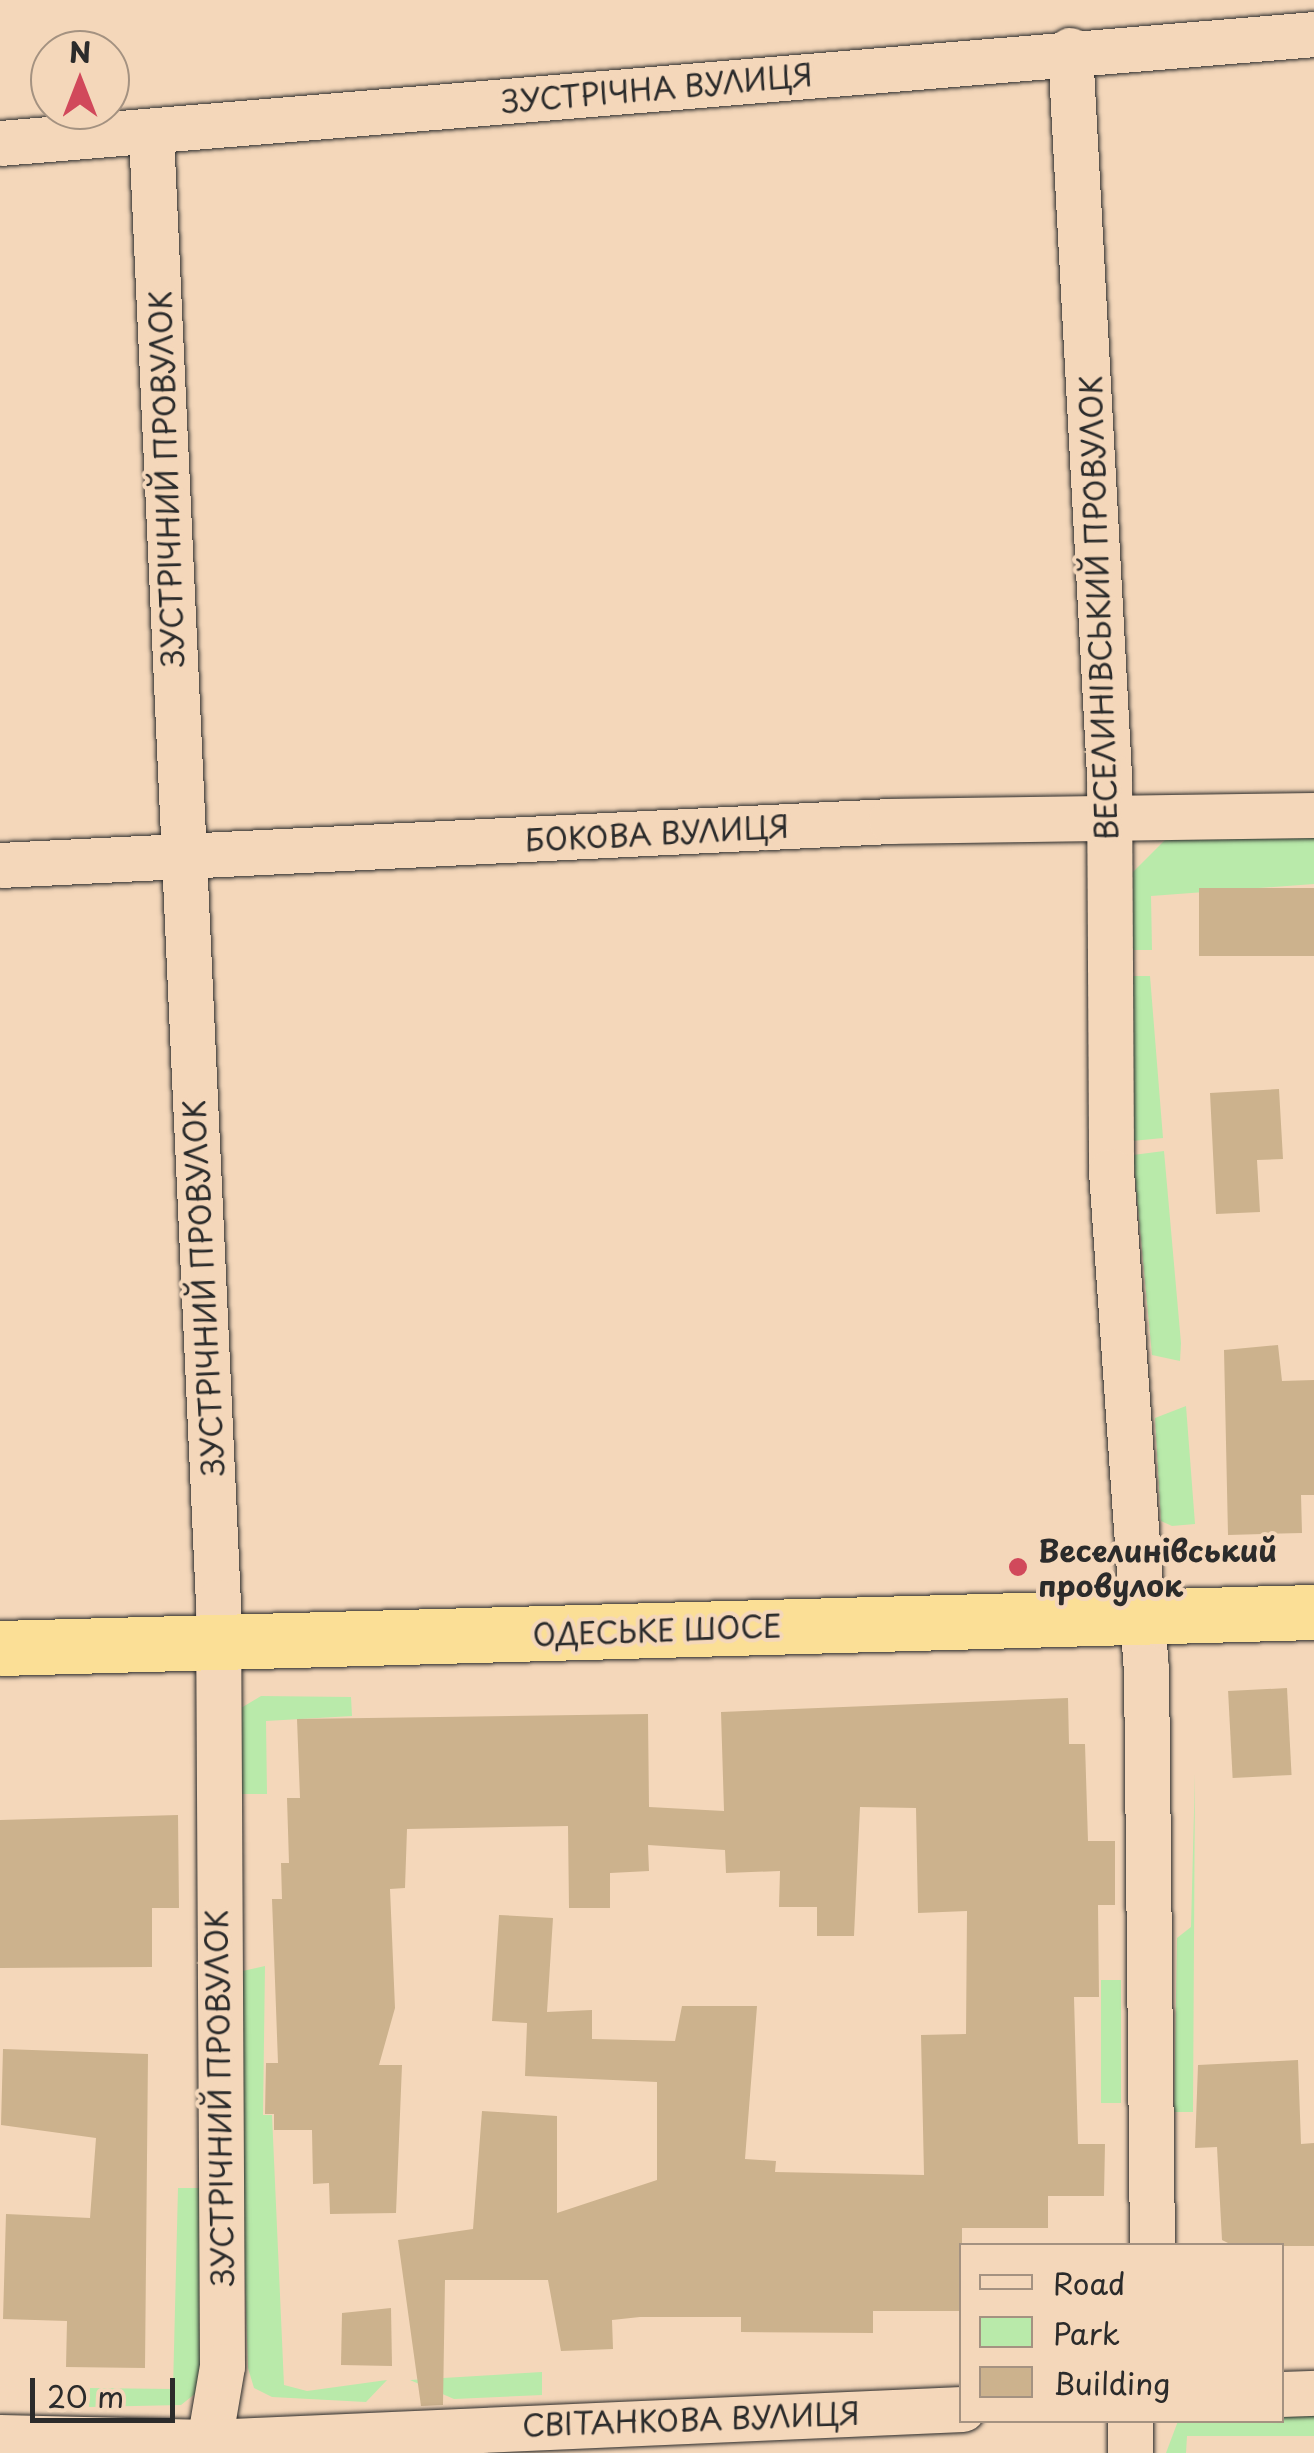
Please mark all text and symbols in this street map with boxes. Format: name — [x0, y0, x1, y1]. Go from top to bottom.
north arrow — [30, 30, 130, 130]
text: N — [69, 30, 91, 73]
street label: ЗУСТРІЧНА ВУЛИЦЯ — [500, 56, 814, 120]
street label: ЗУСТРІЧНИЙ ПРОВУЛОК — [141, 289, 191, 669]
street label: ВЕСЕЛИНІВСЬКИЙ ПРОВУЛОК — [1072, 374, 1124, 842]
street label: БОКОВА ВУЛИЦЯ — [524, 808, 790, 858]
street label: ЗУСТРІЧНИЙ ПРОВУЛОК — [175, 1098, 231, 1478]
place label: Веселинівський провулок — [1038, 1532, 1277, 1602]
marker: Веселинівський провулок — [1007, 1556, 1029, 1578]
street label: ОДЕСЬКЕ ШОСЕ — [532, 1608, 782, 1652]
street label: ЗУСТРІЧНИЙ ПРОВУЛОК — [198, 1909, 240, 2287]
legend — [959, 2243, 1284, 2423]
text: Road — [1053, 2260, 1126, 2305]
text: Park — [1053, 2310, 1120, 2355]
scale bar — [35, 2358, 180, 2420]
text: Building — [1053, 2360, 1170, 2405]
text: 20 m — [47, 2373, 124, 2418]
street label: СВІТАНКОВА ВУЛИЦЯ — [521, 2395, 861, 2443]

